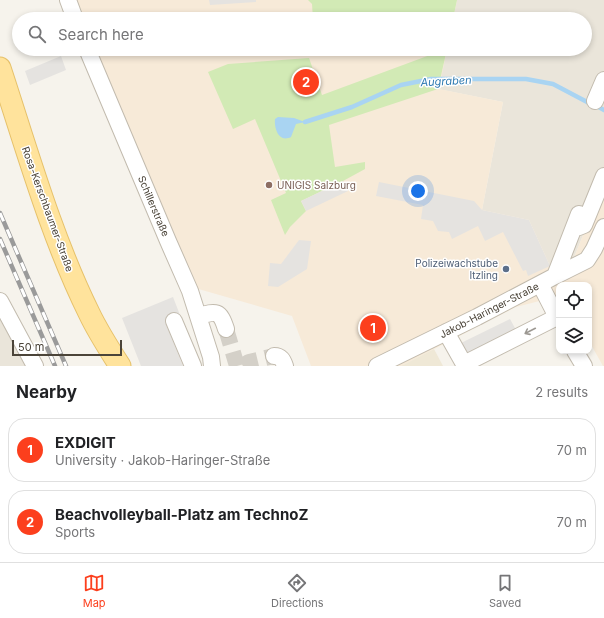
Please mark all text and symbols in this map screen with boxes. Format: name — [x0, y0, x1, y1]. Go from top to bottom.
search box — [12, 12, 592, 56]
icon: search — [26, 23, 48, 45]
text: Search here — [58, 25, 144, 44]
pin: 2 — [293, 67, 319, 97]
water label: Augraben — [419, 73, 472, 89]
street label: Rosa-Kerschbaumer-Straße — [20, 145, 76, 273]
street label: Schillerstraße — [136, 174, 172, 238]
place label: UNIGIS Salzburg — [277, 179, 356, 191]
marker: UNIGIS Salzburg — [264, 180, 274, 190]
your location — [408, 181, 428, 201]
place label: Polizeiwachstube Itzling — [415, 257, 498, 281]
marker: Polizeiwachstube Itzling — [501, 264, 511, 274]
street label: Jakob-Haringer-Straße — [437, 280, 541, 340]
map controls — [556, 282, 592, 354]
button: locate — [556, 282, 592, 318]
pin: 1 — [360, 313, 386, 343]
button: layers — [556, 318, 592, 354]
one-way arrow — [524, 328, 536, 335]
scale bar — [12, 338, 122, 357]
text: 50 m — [18, 340, 44, 354]
text: Nearby — [16, 382, 77, 402]
text: 2 results — [535, 384, 588, 400]
text: EXDIGIT — [55, 433, 116, 452]
text: 1 — [27, 442, 33, 458]
text: 70 m — [557, 442, 587, 458]
text: University · Jakob-Haringer-Straße — [55, 452, 270, 468]
text: Beachvolleyball-Platz am TechnoZ — [55, 505, 308, 524]
text: 2 — [26, 514, 34, 530]
text: 70 m — [557, 514, 587, 530]
text: Sports — [55, 524, 95, 540]
tab: Map — [83, 572, 106, 610]
tab: Directions — [271, 572, 324, 610]
tab: Saved — [489, 572, 521, 610]

